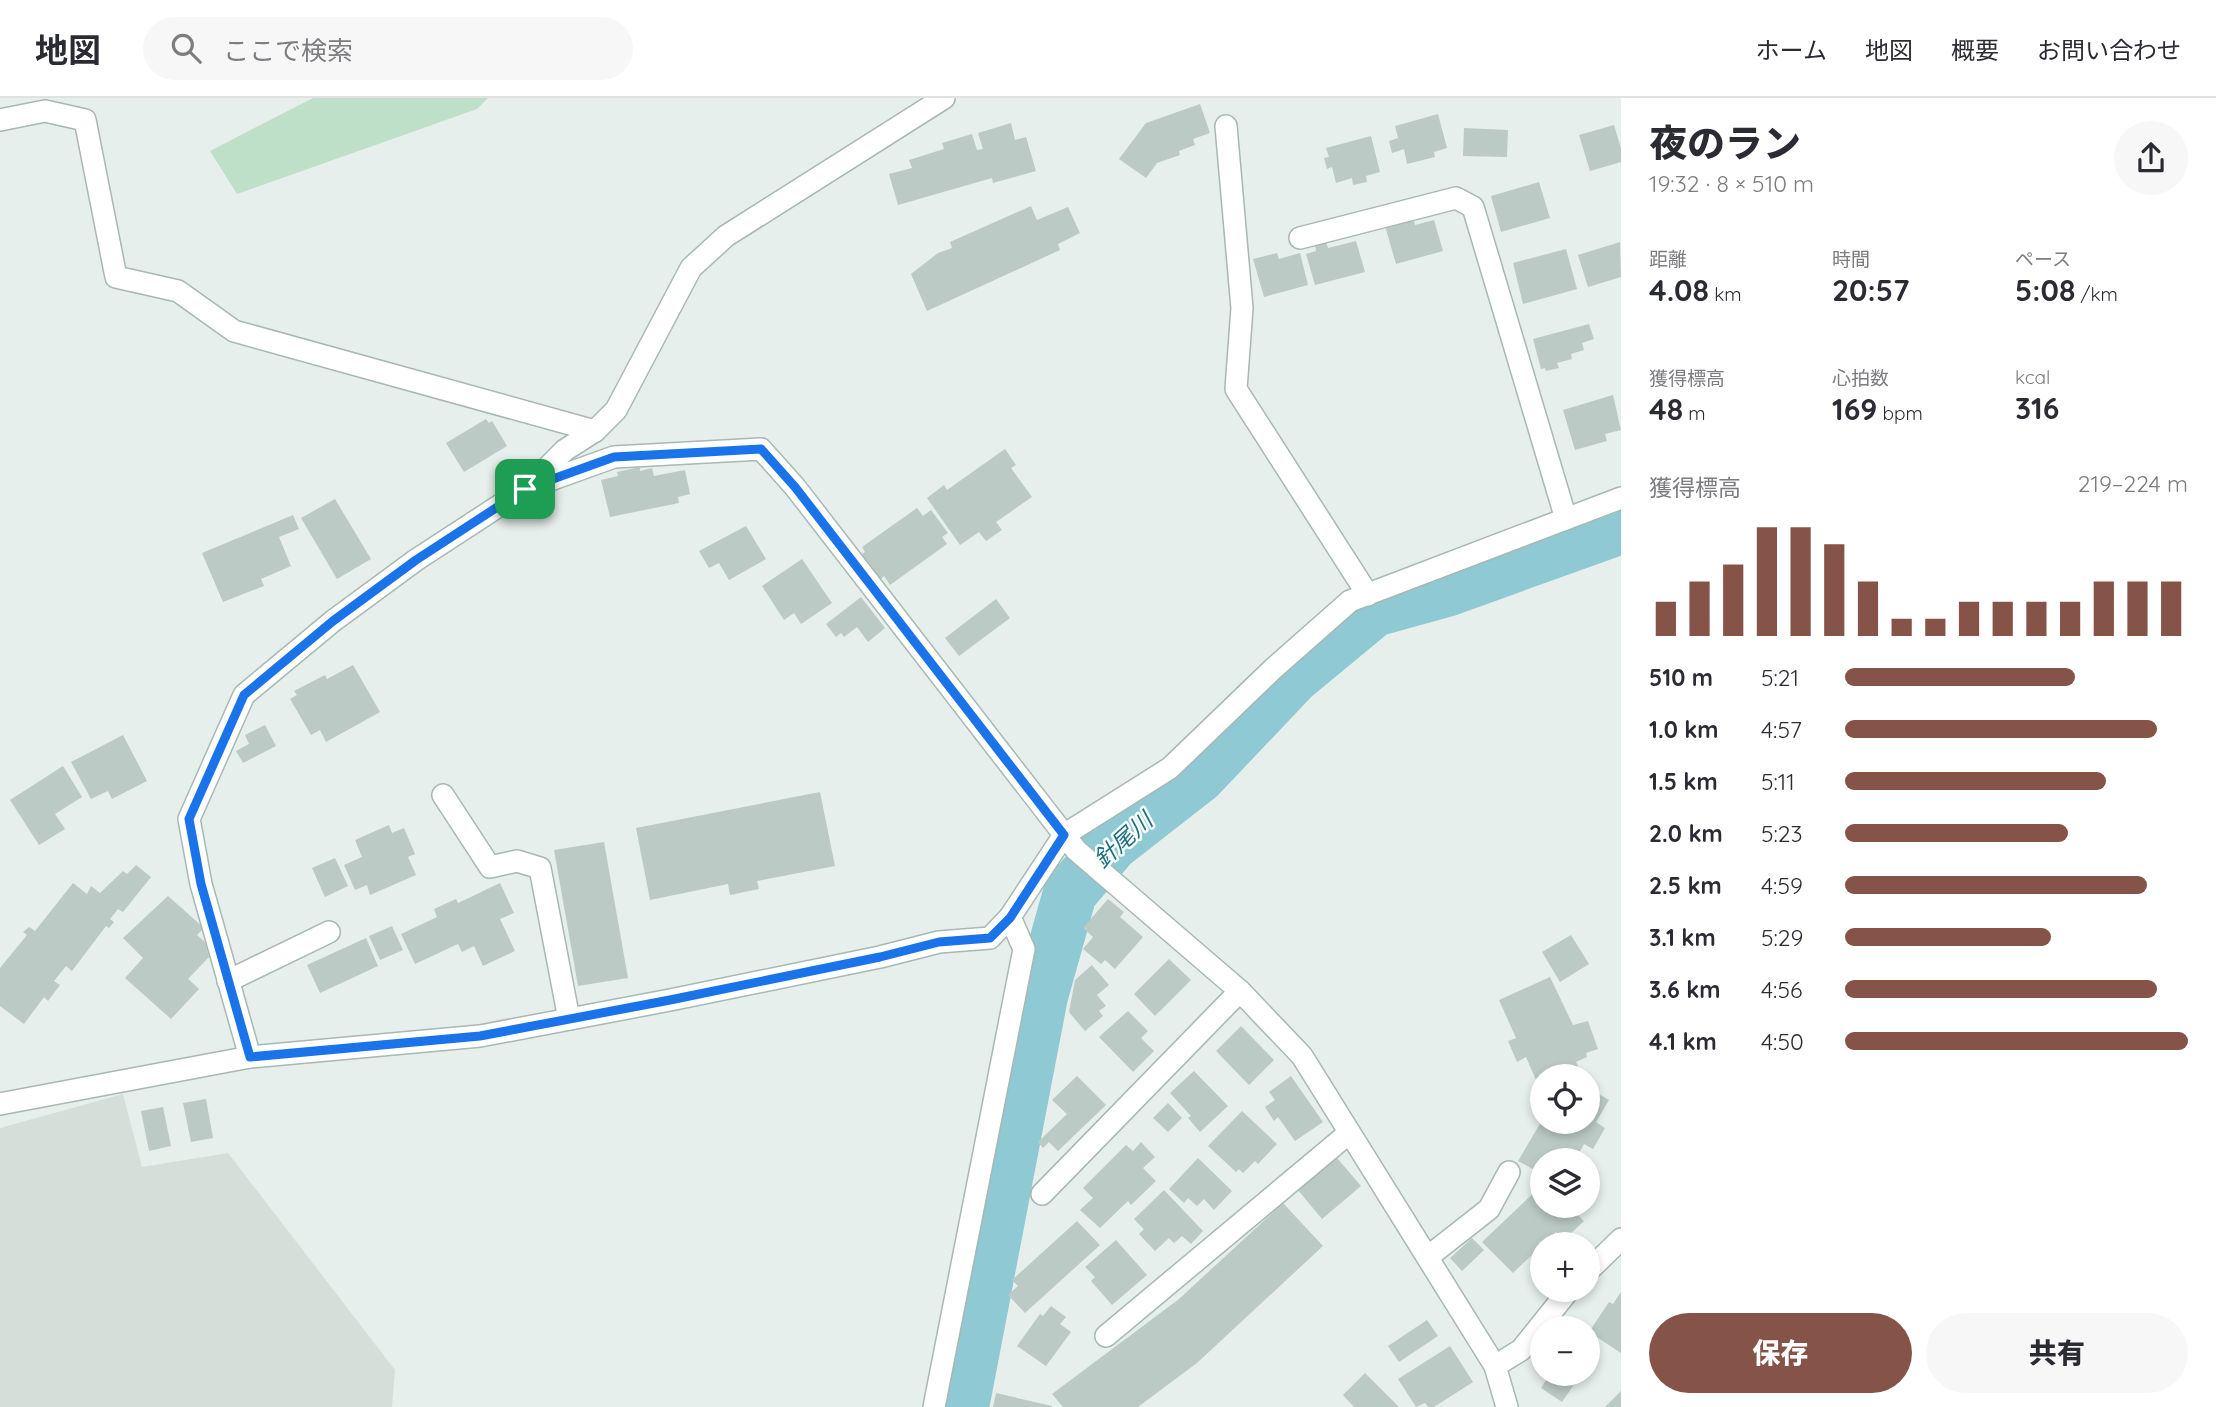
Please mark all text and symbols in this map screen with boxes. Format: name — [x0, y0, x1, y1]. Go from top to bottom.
search box — [143, 17, 633, 80]
text: 地図 — [35, 29, 101, 70]
icon: search — [167, 29, 205, 67]
text: ここで検索 — [223, 34, 353, 67]
text: ホーム — [1756, 35, 1827, 65]
text: 地図 — [1865, 35, 1913, 65]
text: 概要 — [1951, 35, 1999, 65]
text: お問い合わせ — [2037, 35, 2181, 65]
text: 夜のラン — [1649, 119, 1801, 167]
button: share — [2114, 121, 2188, 195]
text: 19:32 · 8 × 510 m — [1649, 169, 1814, 198]
text: 距離 — [1649, 247, 1687, 271]
text: 時間 — [1832, 247, 1870, 271]
text: ペース — [2015, 247, 2071, 271]
text: 4.08 — [1649, 271, 1709, 309]
text: 20:57 — [1832, 271, 1909, 309]
text: 5:08 — [2015, 271, 2075, 309]
text: km — [1709, 282, 1742, 306]
text: /km — [2075, 282, 2118, 306]
text: kcal — [2015, 365, 2050, 389]
text: 獲得標高 — [1649, 366, 1725, 390]
text: 心拍数 — [1832, 366, 1889, 390]
text: 316 — [2015, 389, 2059, 427]
text: 48 — [1649, 390, 1683, 428]
text: 169 — [1832, 390, 1877, 428]
text: m — [1683, 401, 1706, 425]
text: bpm — [1877, 401, 1923, 425]
pin — [495, 459, 555, 519]
text: 219–224 m — [2078, 469, 2188, 498]
icon: arrive — [506, 470, 544, 508]
text: 獲得標高 — [1649, 473, 1741, 502]
text: 510 m — [1649, 663, 1713, 692]
text: 5:21 — [1761, 663, 1799, 692]
text: 1.0 km — [1649, 715, 1719, 744]
text: 4:57 — [1761, 715, 1802, 744]
text: 1.5 km — [1649, 767, 1718, 796]
text: 5:11 — [1761, 767, 1795, 796]
water label: 針尾川 — [1087, 804, 1160, 873]
text: 2.0 km — [1649, 819, 1723, 848]
text: 5:23 — [1761, 819, 1803, 848]
text: 2.5 km — [1649, 871, 1722, 900]
text: 4:59 — [1761, 871, 1803, 900]
text: 3.1 km — [1649, 923, 1716, 952]
text: 5:29 — [1761, 923, 1803, 952]
text: 3.6 km — [1649, 975, 1721, 1004]
text: 4:56 — [1761, 975, 1802, 1004]
text: 4.1 km — [1649, 1027, 1717, 1056]
text: 4:50 — [1761, 1027, 1804, 1056]
map controls — [1530, 1064, 1600, 1386]
button: locate — [1530, 1064, 1600, 1134]
button: layers — [1530, 1148, 1600, 1218]
button: + — [1530, 1232, 1600, 1302]
button: 保存 — [1649, 1313, 1912, 1393]
button: 共有 — [1926, 1313, 2188, 1393]
button: − — [1530, 1316, 1600, 1386]

